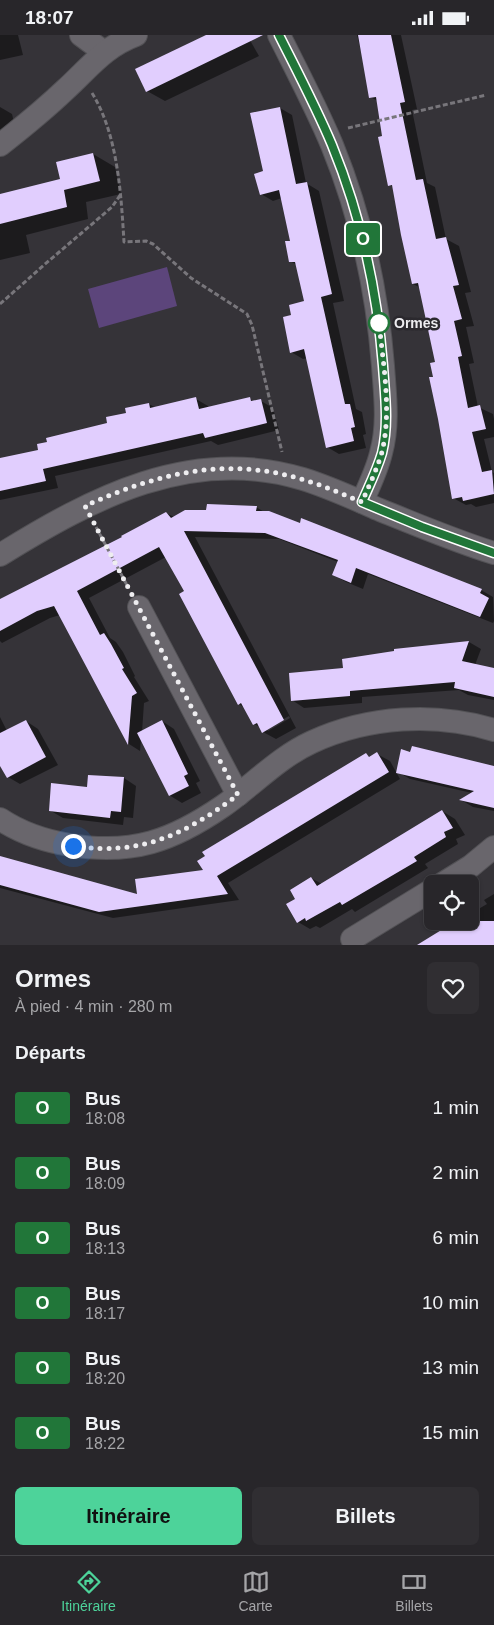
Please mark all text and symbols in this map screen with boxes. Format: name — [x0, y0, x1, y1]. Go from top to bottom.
text: 18:07 — [25, 7, 74, 28]
line badge: O — [347, 223, 379, 255]
text: O — [356, 229, 370, 249]
marker: Ormes — [368, 312, 390, 334]
place label: Ormes — [394, 315, 439, 331]
your location — [61, 834, 86, 859]
map controls — [424, 875, 479, 930]
button: locate — [424, 875, 479, 930]
button: heart — [427, 962, 479, 1014]
text: Ormes — [15, 965, 91, 992]
text: À pied · 4 min · 280 m — [15, 998, 172, 1015]
text: Départs — [15, 1042, 86, 1063]
text: Bus — [85, 1088, 121, 1109]
text: 1 min — [433, 1097, 479, 1118]
text: O — [35, 1098, 50, 1118]
text: 18:08 — [85, 1110, 125, 1127]
text: Bus — [85, 1153, 121, 1174]
text: 2 min — [433, 1162, 479, 1183]
text: O — [35, 1163, 50, 1183]
text: 18:09 — [85, 1175, 125, 1192]
text: Bus — [85, 1218, 121, 1239]
text: 6 min — [433, 1227, 479, 1248]
text: O — [35, 1228, 50, 1248]
text: 18:13 — [85, 1240, 125, 1257]
text: Bus — [85, 1283, 121, 1304]
text: 10 min — [422, 1292, 479, 1313]
text: O — [35, 1293, 50, 1313]
text: 18:17 — [85, 1305, 125, 1322]
text: Bus — [85, 1348, 121, 1369]
text: 13 min — [422, 1357, 479, 1378]
text: O — [35, 1358, 50, 1378]
text: 18:20 — [85, 1370, 125, 1387]
text: Bus — [85, 1413, 121, 1434]
text: 15 min — [422, 1422, 479, 1443]
text: O — [35, 1423, 50, 1443]
text: 18:22 — [85, 1435, 125, 1452]
button: Itinéraire — [15, 1487, 242, 1545]
button: Billets — [252, 1487, 479, 1545]
tab: Itinéraire — [61, 1568, 116, 1614]
tab: Carte — [238, 1568, 273, 1614]
tab: Billets — [395, 1568, 433, 1614]

